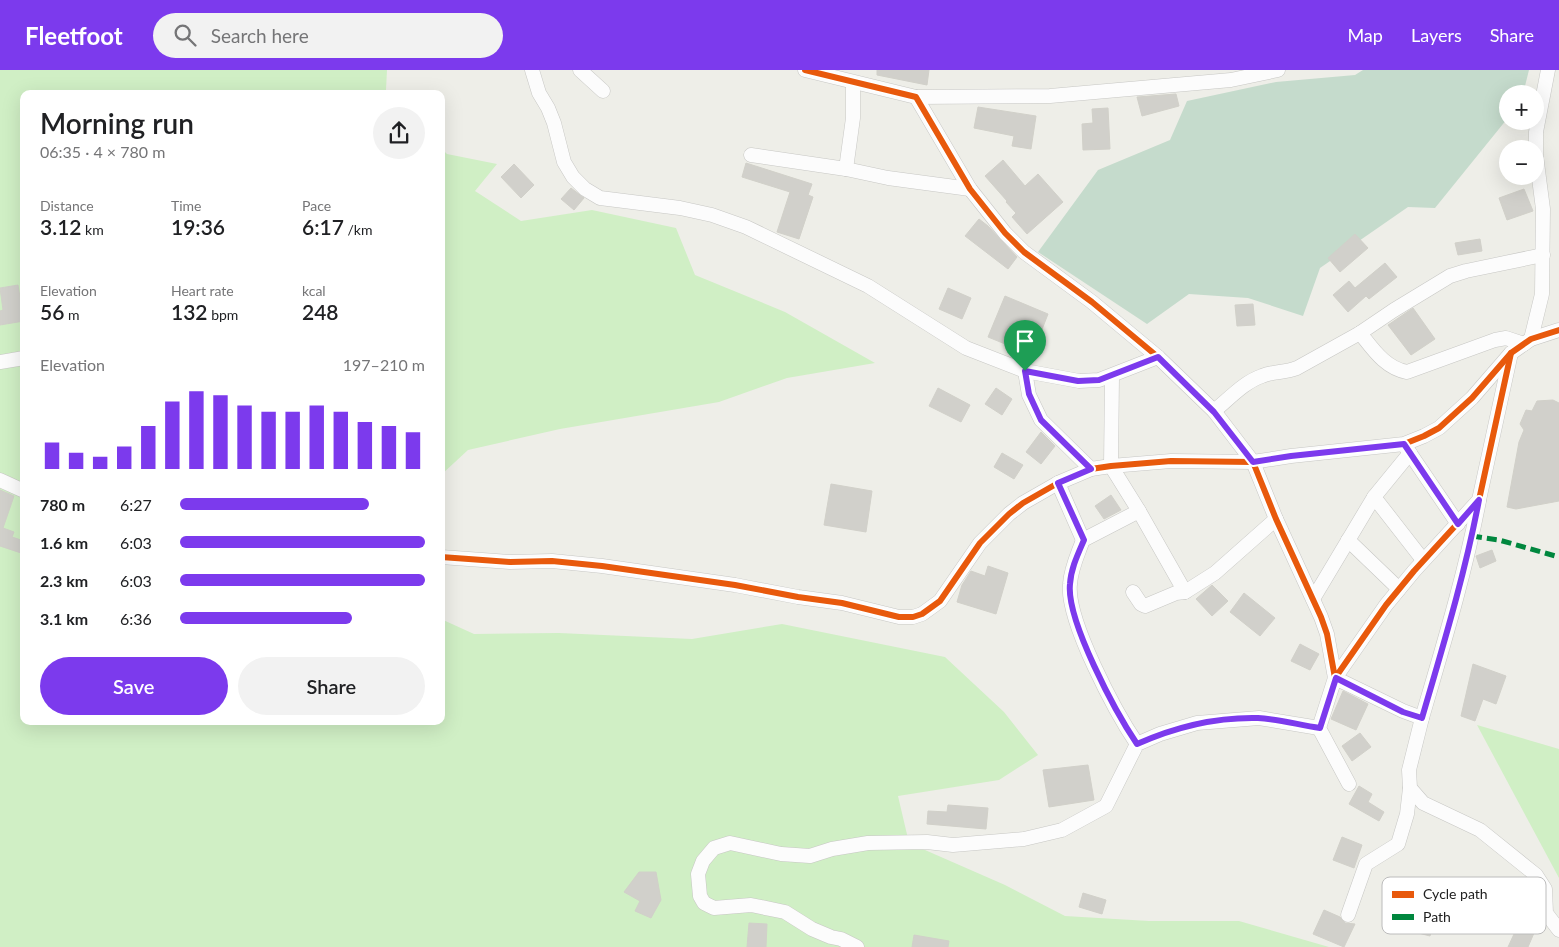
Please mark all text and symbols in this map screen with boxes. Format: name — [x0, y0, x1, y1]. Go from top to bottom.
search box — [153, 13, 503, 58]
text: Fleetfoot — [25, 21, 123, 50]
icon: search — [171, 21, 199, 49]
text: Search here — [211, 24, 309, 47]
text: Map — [1347, 24, 1383, 46]
text: Layers — [1411, 24, 1462, 46]
text: Share — [1490, 24, 1534, 46]
map controls — [1499, 85, 1544, 185]
button: + — [1499, 85, 1544, 130]
text: Morning run — [40, 106, 194, 140]
button: share — [373, 107, 425, 159]
button: − — [1499, 140, 1544, 185]
text: 06:35 · 4 × 780 m — [40, 142, 165, 161]
text: Distance — [40, 197, 94, 214]
text: Time — [171, 197, 202, 214]
text: Pace — [302, 197, 331, 214]
text: 3.12 — [40, 214, 82, 239]
text: 19:36 — [171, 214, 225, 239]
text: 6:17 — [302, 214, 344, 239]
text: km — [82, 221, 104, 238]
text: /km — [344, 221, 372, 238]
text: Elevation — [40, 282, 97, 299]
text: Heart rate — [171, 282, 234, 299]
text: kcal — [302, 282, 326, 299]
text: 56 — [40, 299, 64, 324]
text: 132 — [171, 299, 208, 324]
text: 248 — [302, 299, 339, 324]
text: m — [64, 306, 79, 323]
text: bpm — [208, 306, 238, 323]
pin — [1004, 320, 1046, 371]
icon: arrive — [1011, 327, 1039, 355]
text: Elevation — [40, 355, 105, 374]
text: 197–210 m — [343, 355, 425, 374]
text: 780 m — [40, 495, 85, 514]
text: 6:27 — [120, 495, 152, 514]
text: 1.6 km — [40, 533, 88, 552]
text: 6:03 — [120, 533, 152, 552]
text: 2.3 km — [40, 571, 88, 590]
text: 6:03 — [120, 571, 152, 590]
text: 3.1 km — [40, 609, 88, 628]
text: 6:36 — [120, 609, 152, 628]
button: Save — [40, 657, 228, 715]
button: Share — [238, 657, 425, 715]
legend — [1382, 877, 1546, 934]
text: Cycle path — [1423, 885, 1488, 902]
text: Path — [1423, 908, 1451, 925]

